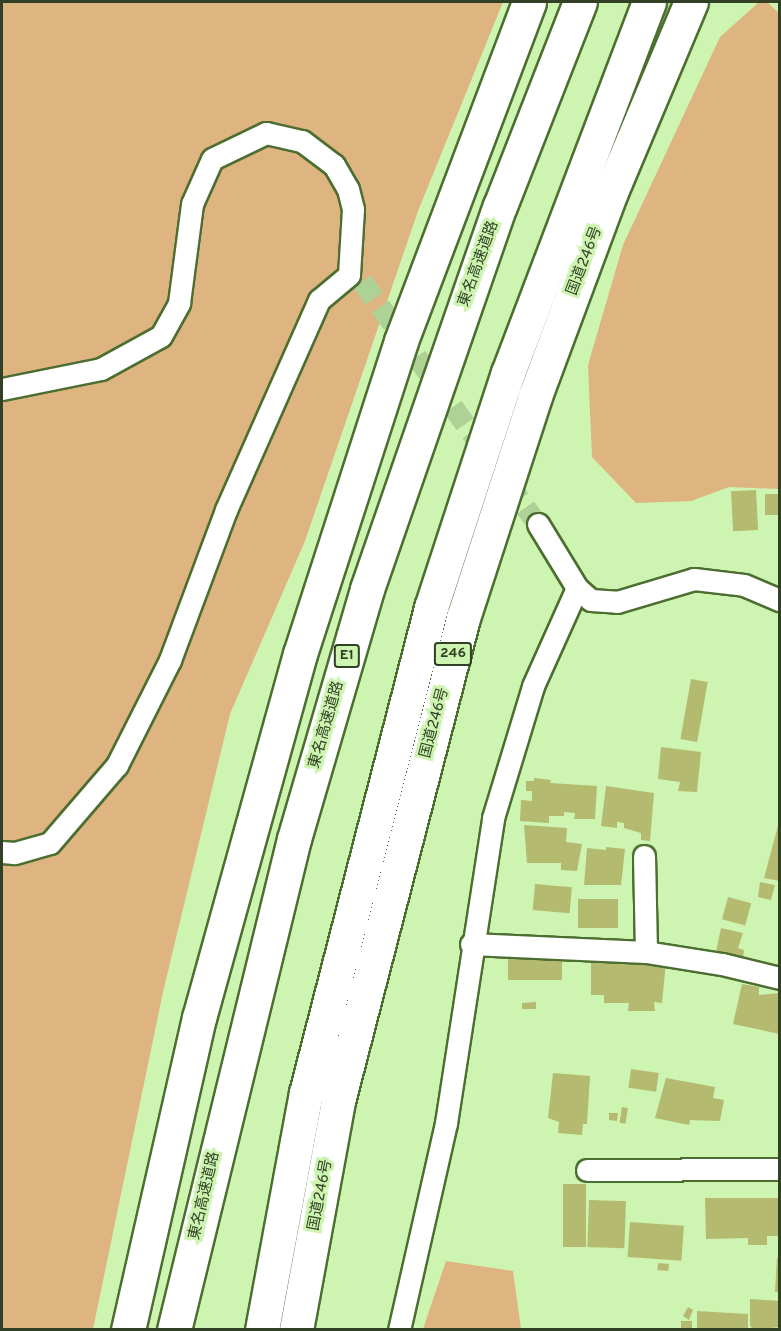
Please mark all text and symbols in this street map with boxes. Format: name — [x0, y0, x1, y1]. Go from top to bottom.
street label: 東名高速道路 — [455, 219, 503, 309]
street label: 国道246号 — [564, 224, 606, 298]
road number: 246 — [434, 643, 472, 665]
road number: E1 — [334, 645, 360, 667]
street label: 東名高速道路 — [306, 679, 348, 771]
street label: 国道246号 — [417, 686, 453, 760]
street label: 東名高速道路 — [186, 1150, 224, 1242]
street label: 国道246号 — [305, 1158, 337, 1232]

